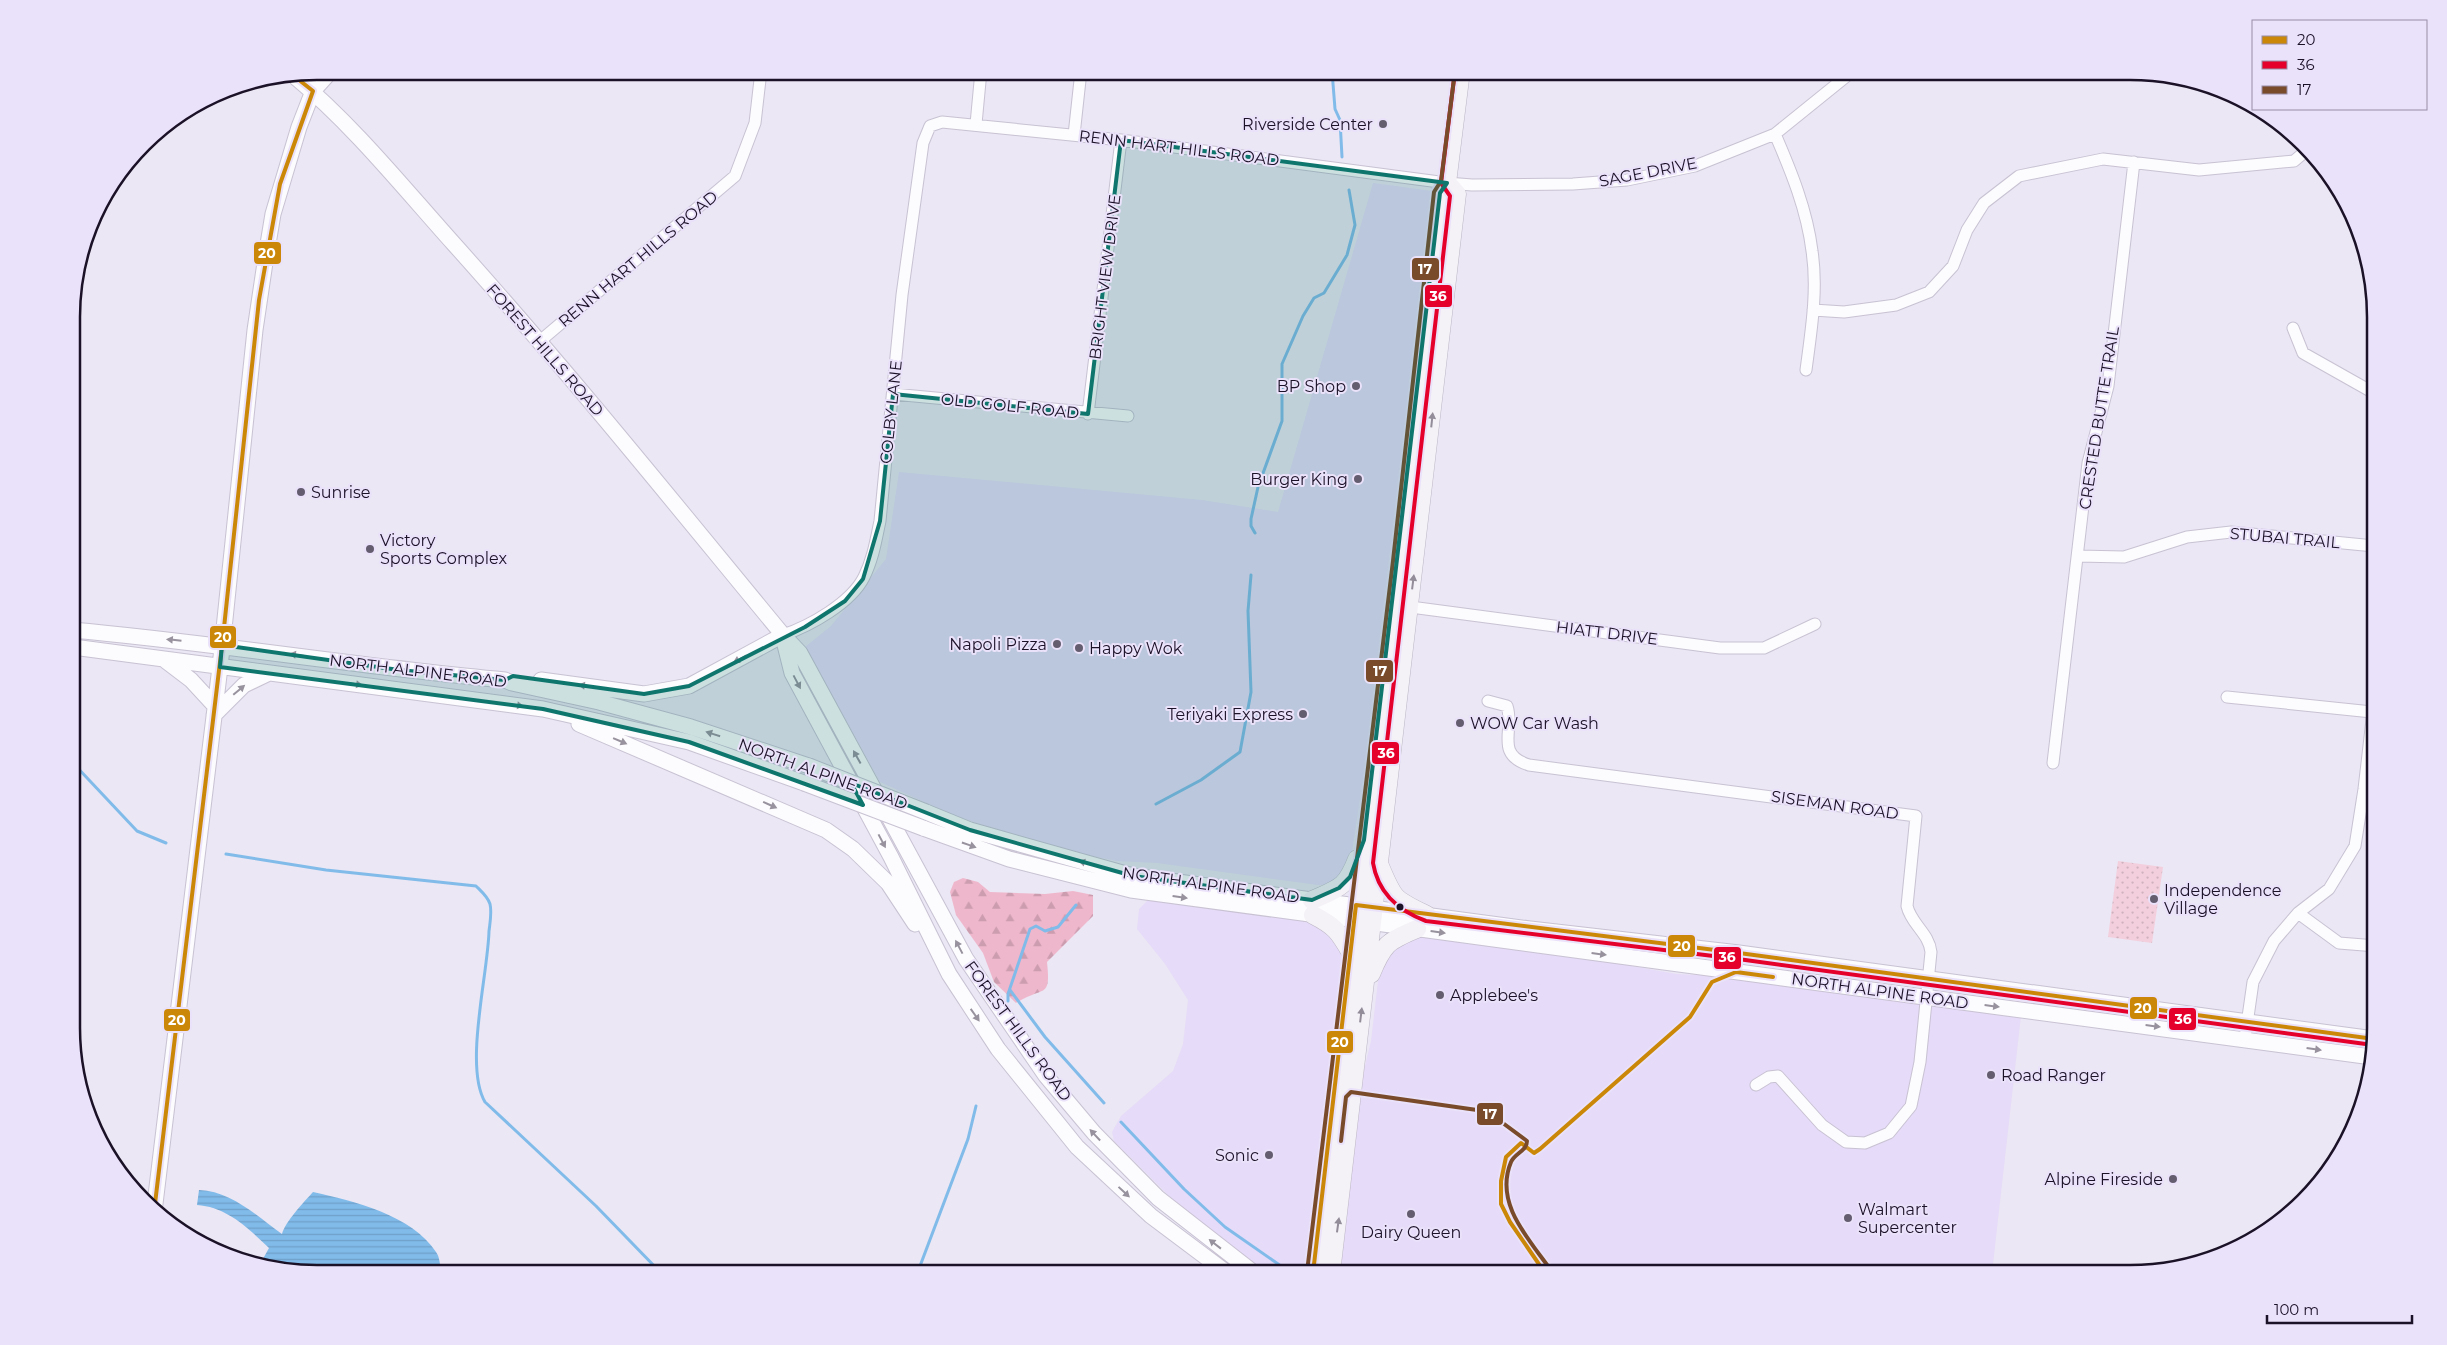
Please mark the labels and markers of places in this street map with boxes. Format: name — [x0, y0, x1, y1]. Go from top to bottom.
place label: Riverside Center — [1242, 115, 1373, 134]
marker: Riverside Center — [1377, 118, 1389, 130]
place label: BP Shop — [1277, 377, 1346, 396]
marker: BP Shop — [1350, 380, 1362, 392]
place label: Burger King — [1250, 470, 1348, 489]
marker: Burger King — [1352, 473, 1364, 485]
place label: Sunrise — [311, 483, 370, 502]
marker: Sunrise — [295, 486, 307, 498]
place label: Victory Sports Complex — [380, 531, 507, 568]
marker: Victory Sports Complex — [364, 543, 376, 555]
place label: Napoli Pizza — [949, 635, 1047, 654]
marker: Napoli Pizza — [1051, 638, 1063, 650]
place label: Happy Wok — [1089, 639, 1183, 658]
marker: Happy Wok — [1073, 642, 1085, 654]
place label: Teriyaki Express — [1167, 705, 1293, 724]
marker: Teriyaki Express — [1297, 708, 1309, 720]
place label: WOW Car Wash — [1470, 714, 1599, 733]
marker: WOW Car Wash — [1454, 717, 1466, 729]
place label: Independence Village — [2164, 881, 2281, 918]
marker: Independence Village — [2148, 893, 2160, 905]
unlabelled marker — [1395, 902, 1405, 912]
place label: Applebee's — [1450, 986, 1538, 1005]
marker: Applebee's — [1434, 989, 1446, 1001]
place label: Road Ranger — [2001, 1066, 2106, 1085]
marker: Road Ranger — [1985, 1069, 1997, 1081]
place label: Sonic — [1215, 1146, 1259, 1165]
marker: Sonic — [1263, 1149, 1275, 1161]
place label: Alpine Fireside — [2044, 1170, 2163, 1189]
marker: Alpine Fireside — [2167, 1173, 2179, 1185]
place label: Walmart Supercenter — [1858, 1200, 1957, 1237]
marker: Dairy Queen — [1405, 1208, 1417, 1220]
marker: Walmart Supercenter — [1842, 1212, 1854, 1224]
place label: Dairy Queen — [1361, 1223, 1461, 1242]

